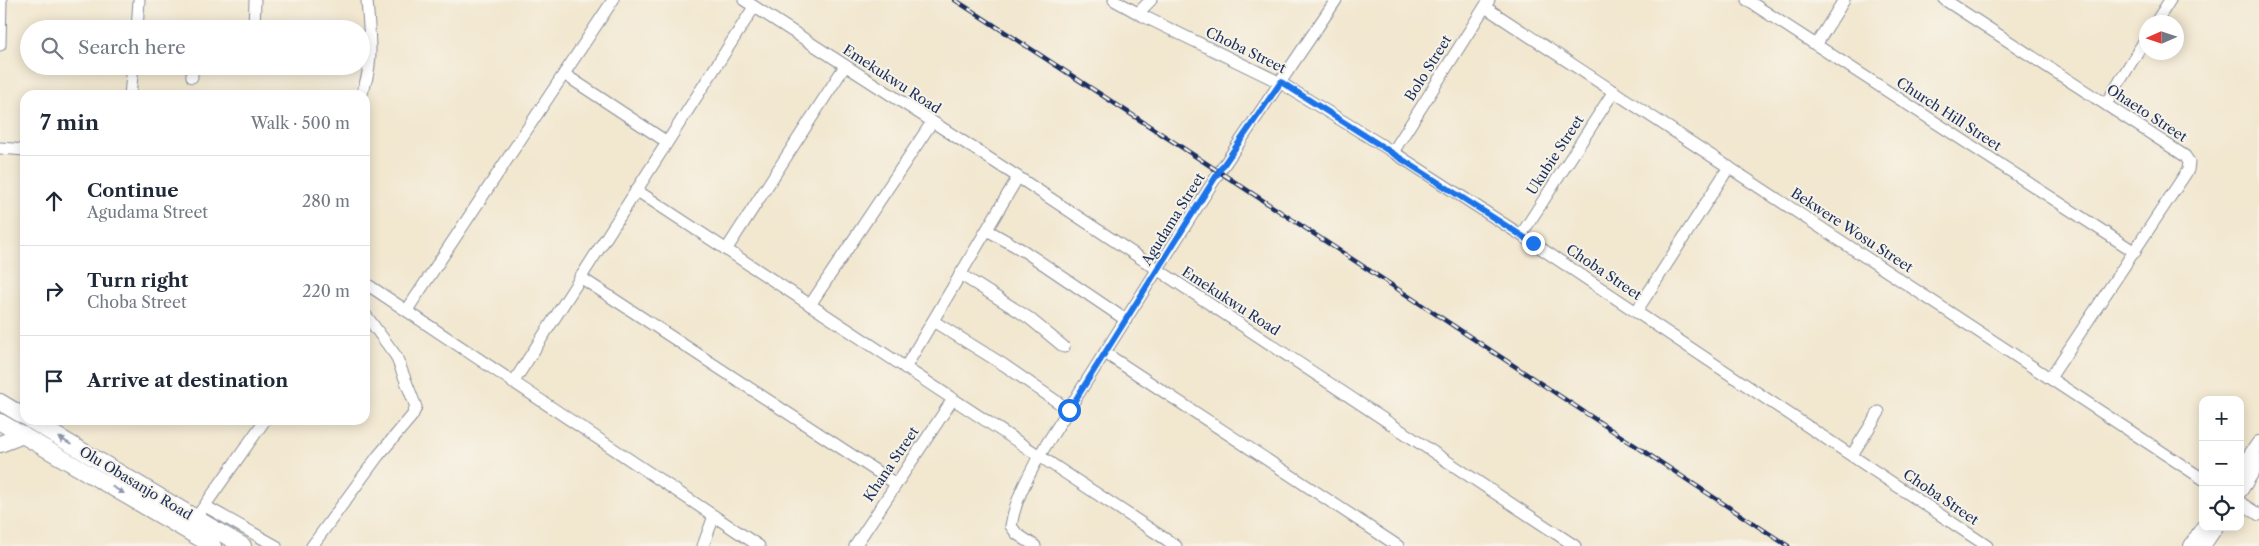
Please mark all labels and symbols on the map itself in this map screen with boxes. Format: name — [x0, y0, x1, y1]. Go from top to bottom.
north arrow — [2139, 15, 2184, 60]
street label: Choba Street — [1203, 23, 1289, 77]
street label: Bolo Street — [1401, 32, 1455, 104]
street label: Emekukwu Road — [839, 41, 945, 118]
street label: Church Hill Street — [1893, 73, 2005, 155]
street label: Ohaeto Street — [2103, 80, 2191, 146]
street label: Ukubie Street — [1523, 112, 1587, 198]
street label: Agudama Street — [1137, 169, 1209, 270]
street label: Bekwere Wosu Street — [1788, 184, 1917, 276]
route end — [1522, 232, 1545, 255]
street label: Choba Street — [1563, 240, 1645, 304]
street label: Emekukwu Road — [1178, 263, 1284, 340]
route start — [1058, 399, 1081, 422]
street label: Khana Street — [859, 423, 923, 505]
one-way arrow — [59, 436, 72, 445]
street label: Olu Obasanjo Road — [76, 442, 196, 524]
street label: Choba Street — [1900, 465, 1982, 529]
one-way arrow — [111, 486, 124, 495]

